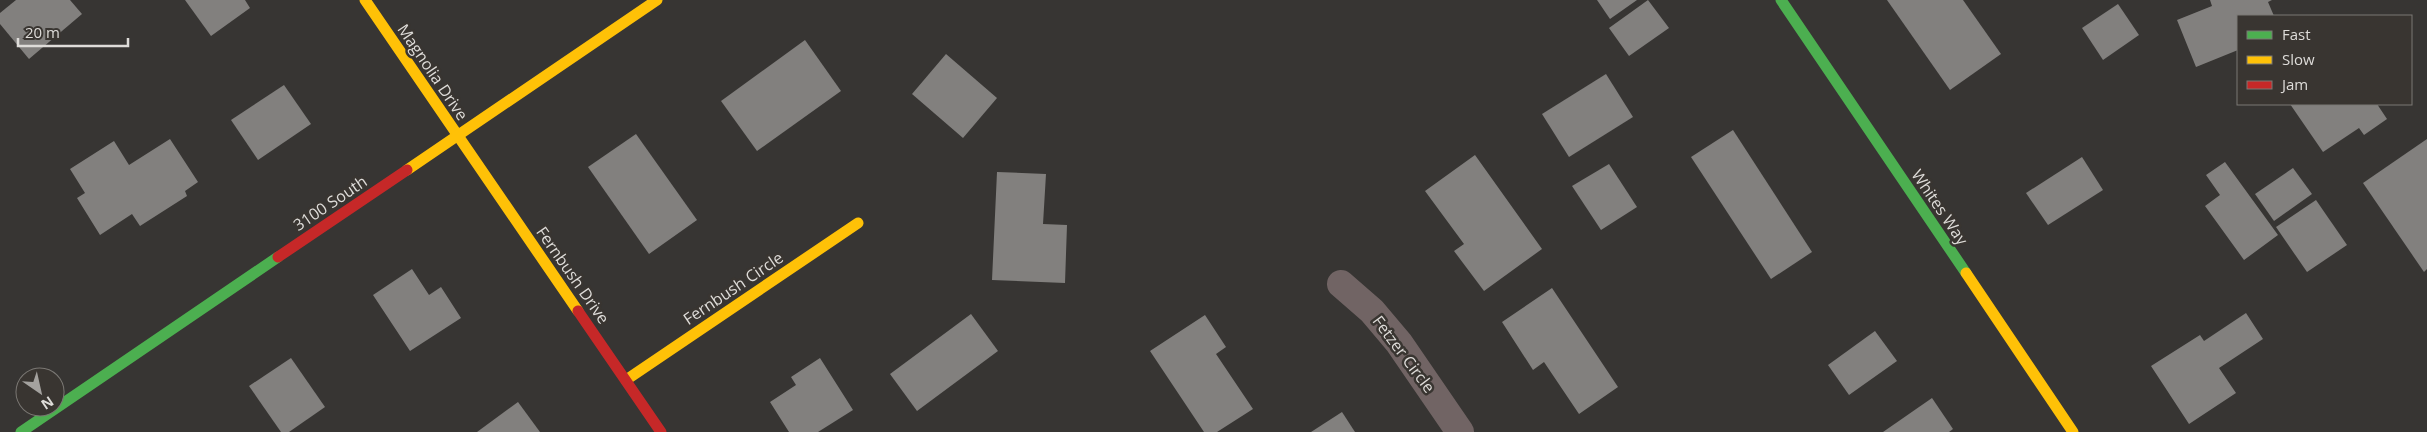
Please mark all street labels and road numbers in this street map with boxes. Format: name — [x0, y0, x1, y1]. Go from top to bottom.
street label: Magnolia Drive — [393, 20, 473, 124]
street label: Whites Way — [1907, 165, 1974, 250]
street label: 3100 South — [289, 170, 371, 236]
street label: Fernbush Drive — [531, 222, 615, 328]
street label: Fernbush Circle — [679, 246, 787, 330]
street label: Fetzer Circle — [1368, 311, 1440, 397]

